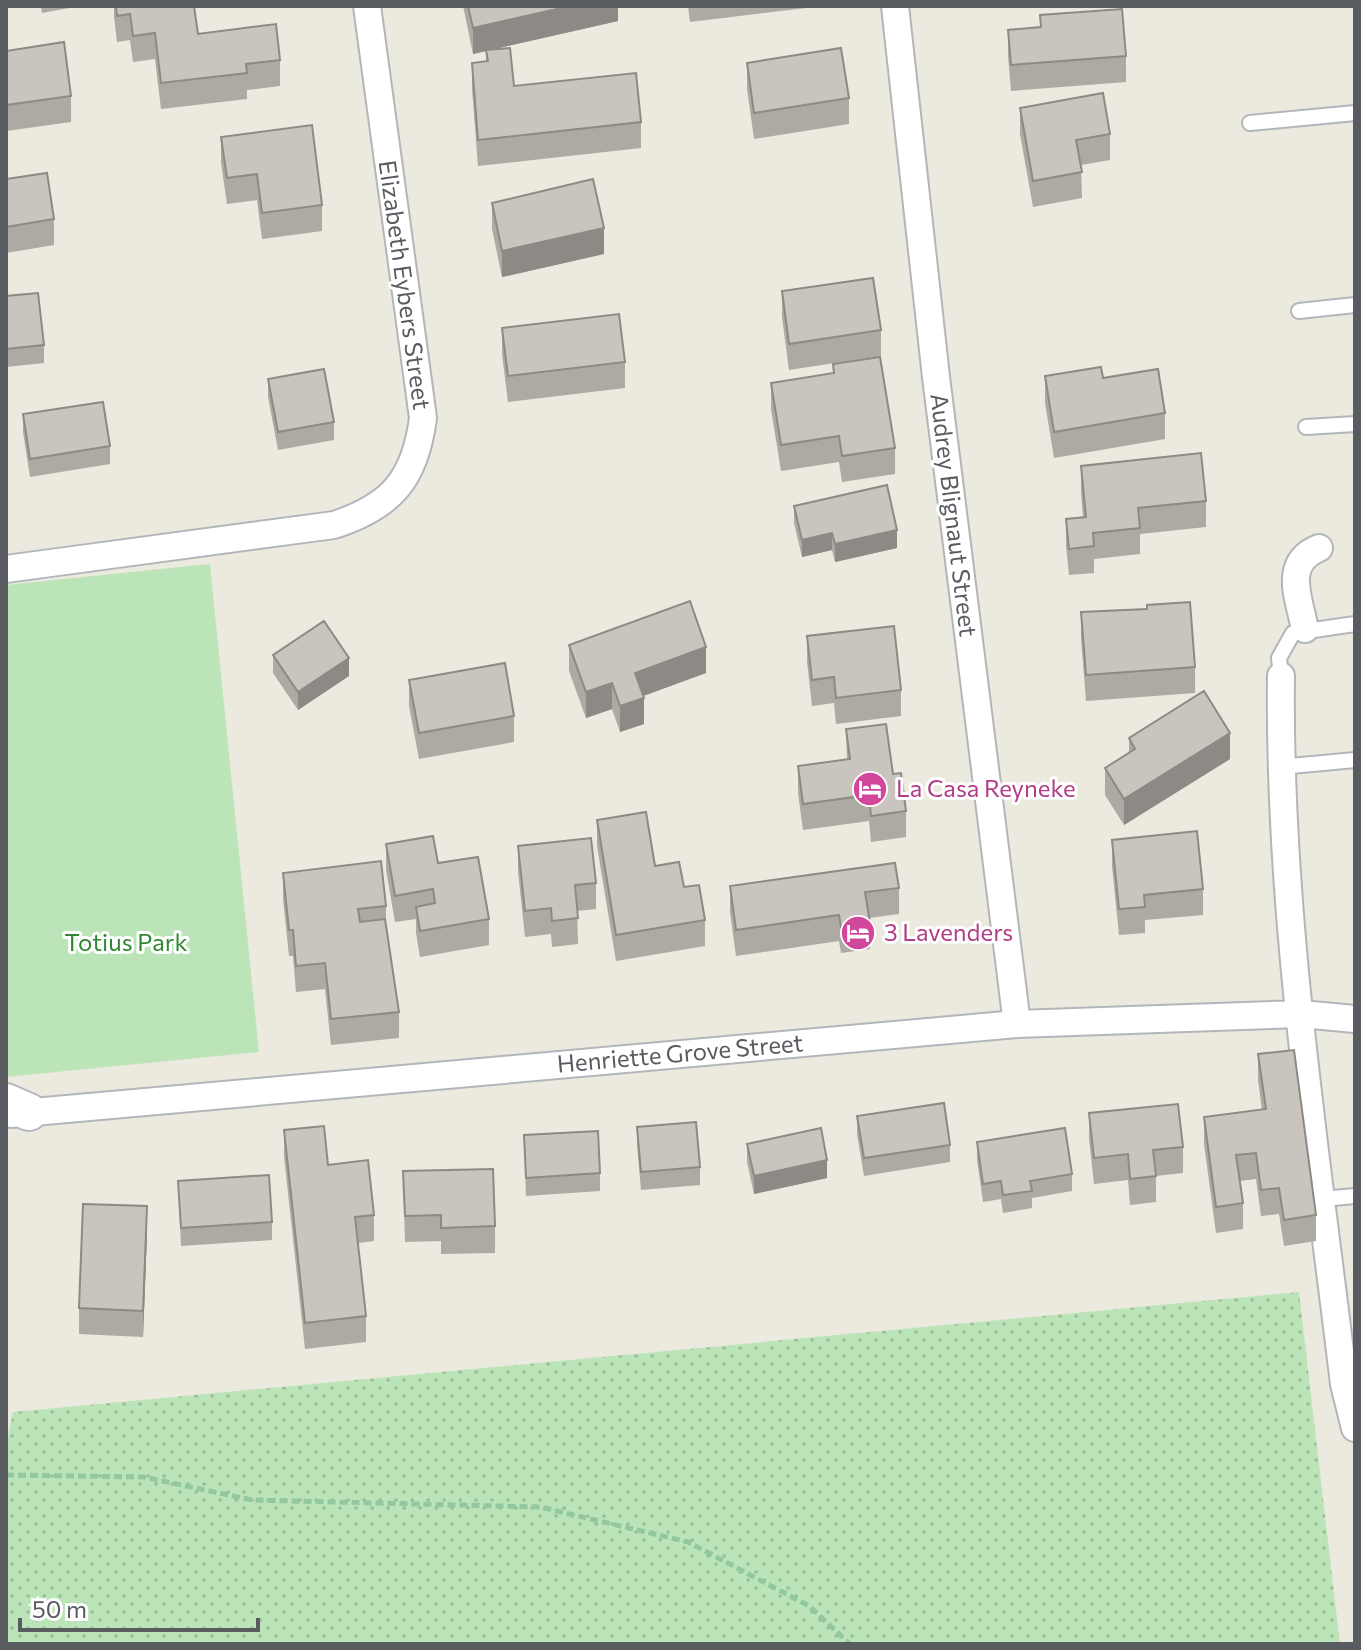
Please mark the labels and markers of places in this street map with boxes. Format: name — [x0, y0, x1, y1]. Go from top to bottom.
hotel icon: La Casa Reyneke — [851, 770, 889, 808]
place label: La Casa Reyneke — [896, 773, 1076, 802]
hotel icon: 3 Lavenders — [839, 914, 877, 952]
place label: 3 Lavenders — [884, 917, 1013, 946]

